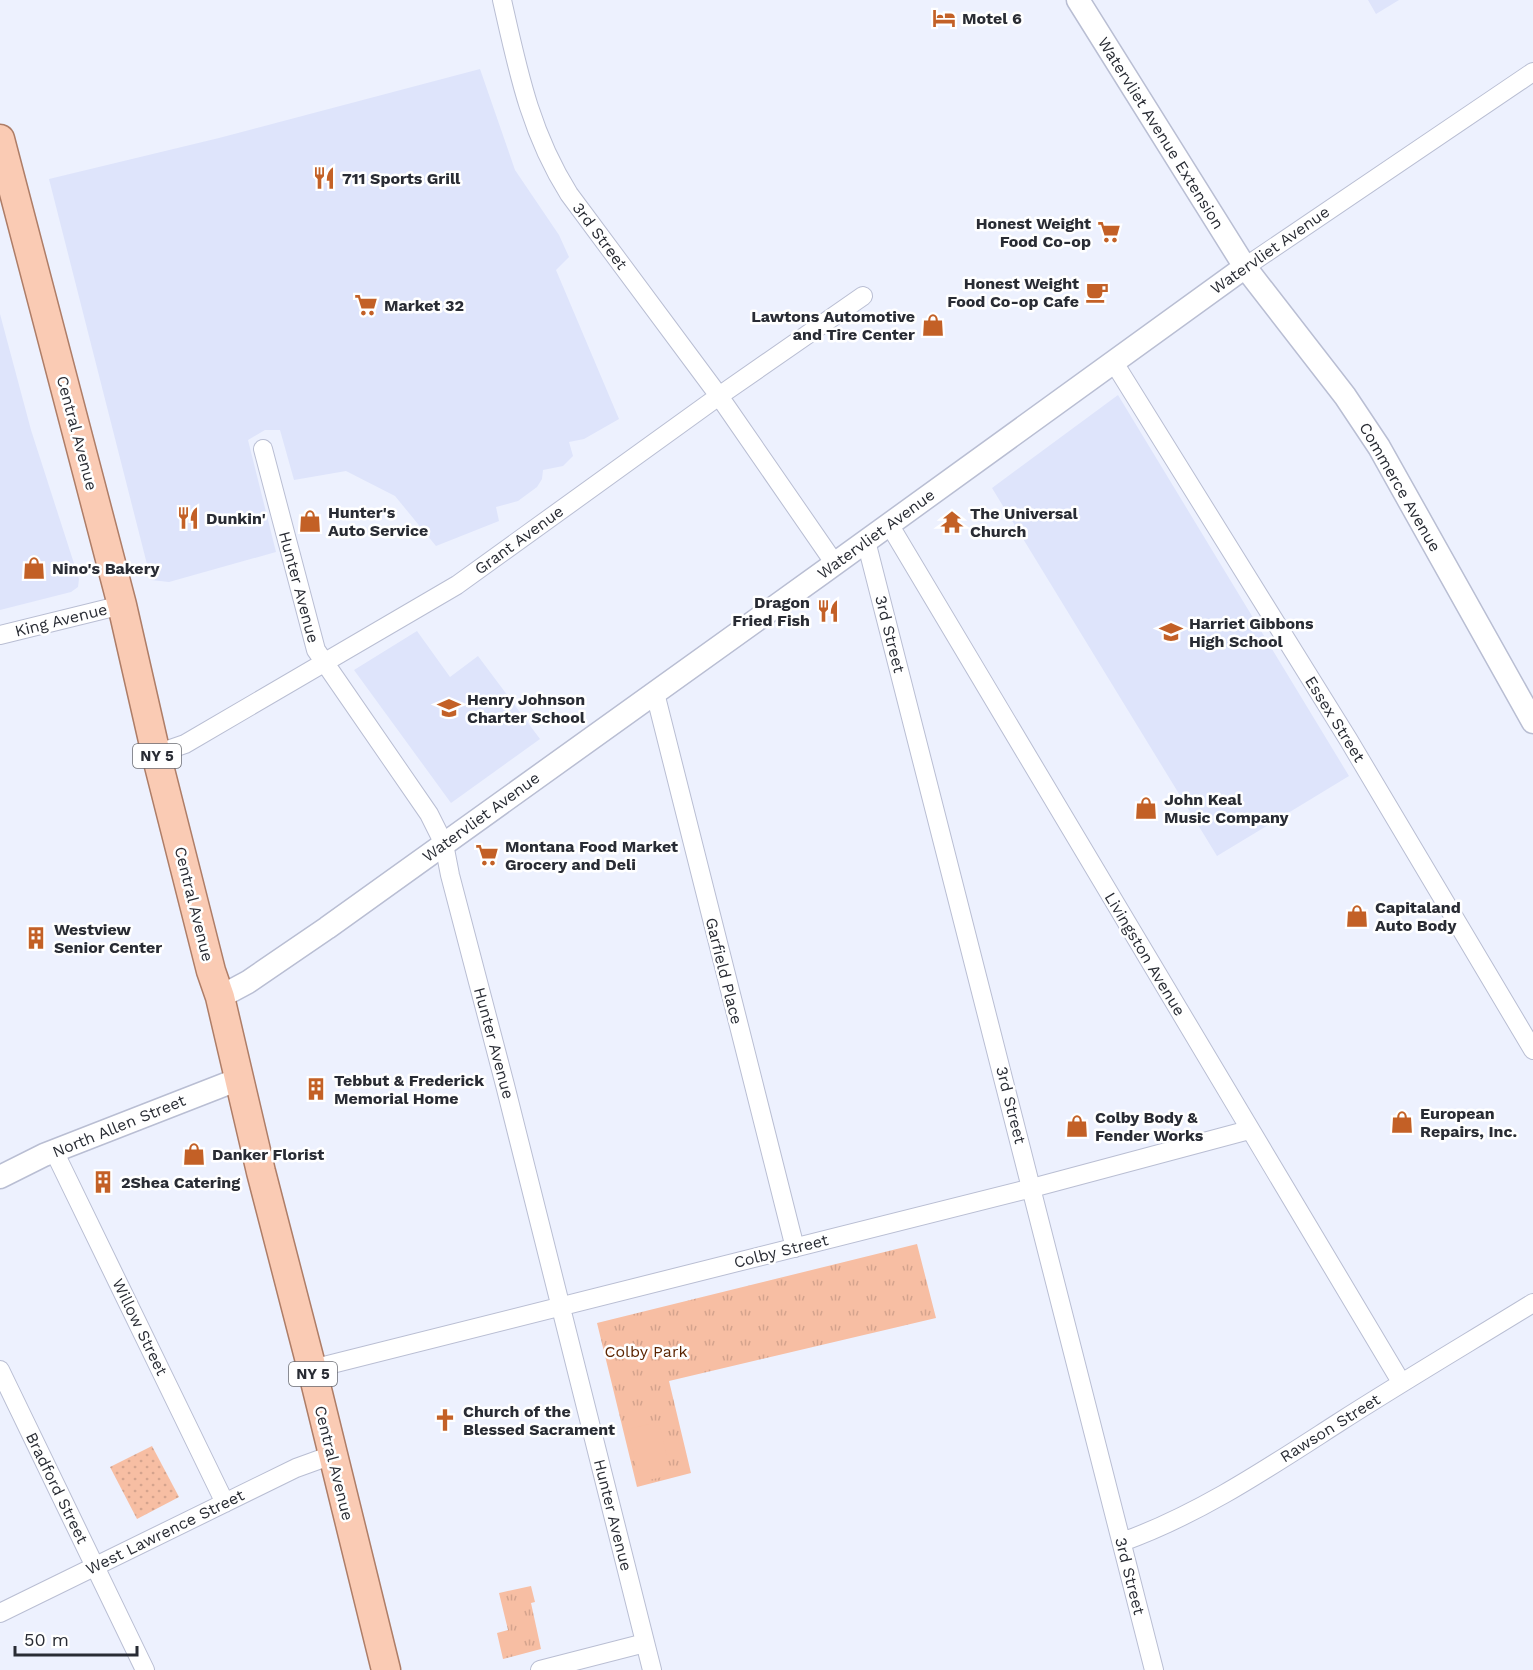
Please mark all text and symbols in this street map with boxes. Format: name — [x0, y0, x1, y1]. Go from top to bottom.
hotel icon: Motel 6 — [931, 5, 957, 31]
place label: Motel 6 — [962, 9, 1022, 28]
street label: Watervliet Avenue Extension — [1094, 34, 1228, 232]
restaurant icon: 711 Sports Grill — [311, 165, 337, 191]
place label: 711 Sports Grill — [342, 169, 461, 188]
street label: 3rd Street — [569, 199, 632, 274]
street label: Watervliet Avenue — [1207, 202, 1333, 298]
place label: Honest Weight Food Co-op — [976, 214, 1091, 251]
supermarket icon: Honest Weight Food Co-op — [1096, 219, 1122, 245]
place label: Honest Weight Food Co-op Cafe — [947, 274, 1079, 311]
cafe icon: Honest Weight Food Co-op Cafe — [1084, 279, 1110, 305]
supermarket icon: Market 32 — [353, 292, 379, 318]
place label: Market 32 — [384, 296, 464, 315]
place label: Lawtons Automotive and Tire Center — [751, 307, 915, 344]
shop icon: Lawtons Automotive and Tire Center — [920, 312, 946, 338]
street label: Central Avenue — [53, 374, 101, 492]
street label: Commerce Avenue — [1355, 419, 1445, 555]
street label: Watervliet Avenue — [814, 485, 938, 583]
street label: Grant Avenue — [471, 501, 567, 579]
place label: Hunter's Auto Service — [328, 503, 428, 540]
place label: The Universal Church — [970, 504, 1079, 541]
restaurant icon: Dunkin' — [175, 505, 201, 531]
shop icon: Hunter's Auto Service — [297, 508, 323, 534]
place label: Dunkin' — [206, 509, 266, 528]
temple icon: The Universal Church — [939, 509, 965, 535]
street label: Hunter Avenue — [275, 529, 323, 645]
shop icon: Nino's Bakery — [21, 555, 47, 581]
place label: Nino's Bakery — [52, 559, 161, 578]
place label: Dragon Fried Fish — [732, 593, 810, 630]
street label: 3rd Street — [871, 593, 909, 675]
restaurant icon: Dragon Fried Fish — [815, 598, 841, 624]
street label: King Avenue — [13, 599, 109, 641]
place label: Harriet Gibbons High School — [1189, 614, 1314, 651]
school or university icon: Harriet Gibbons High School — [1158, 619, 1184, 645]
street label: Essex Street — [1301, 672, 1369, 766]
place label: Henry Johnson Charter School — [467, 690, 586, 727]
school or university icon: Henry Johnson Charter School — [436, 695, 462, 721]
road number: NY 5 — [133, 744, 181, 768]
street label: Watervliet Avenue — [419, 768, 543, 866]
place label: John Keal Music Company — [1164, 790, 1290, 827]
shop icon: John Keal Music Company — [1133, 795, 1159, 821]
place label: Montana Food Market Grocery and Deli — [505, 837, 678, 874]
supermarket icon: Montana Food Market Grocery and Deli — [474, 842, 500, 868]
street label: Central Avenue — [171, 845, 217, 963]
street label: Livingston Avenue — [1101, 889, 1189, 1019]
place label: Capitaland Auto Body — [1375, 898, 1461, 935]
shop icon: Capitaland Auto Body — [1344, 903, 1370, 929]
street label: Garfield Place — [702, 916, 746, 1026]
place label: Westview Senior Center — [54, 920, 162, 957]
building icon: Westview Senior Center — [23, 925, 49, 951]
street label: Hunter Avenue — [470, 985, 518, 1101]
street label: 3rd Street — [992, 1064, 1030, 1146]
place label: Tebbut & Frederick Memorial Home — [334, 1071, 484, 1108]
building icon: Tebbut & Frederick Memorial Home — [303, 1076, 329, 1102]
street label: North Allen Street — [50, 1091, 189, 1161]
place label: European Repairs, Inc. — [1420, 1104, 1517, 1141]
place label: Colby Body & Fender Works — [1095, 1108, 1204, 1145]
shop icon: European Repairs, Inc. — [1389, 1109, 1415, 1135]
shop icon: Colby Body & Fender Works — [1064, 1113, 1090, 1139]
shop icon: Danker Florist — [181, 1141, 207, 1167]
place label: Danker Florist — [212, 1145, 324, 1164]
building icon: 2Shea Catering — [90, 1169, 116, 1195]
place label: 2Shea Catering — [121, 1173, 240, 1192]
street label: Colby Street — [732, 1230, 831, 1272]
street label: Willow Street — [108, 1275, 172, 1379]
park label: Colby Park — [605, 1342, 688, 1361]
road number: NY 5 — [289, 1362, 337, 1386]
street label: Rawson Street — [1277, 1390, 1384, 1466]
place label: Church of the Blessed Sacrament — [463, 1402, 615, 1439]
street label: Central Avenue — [311, 1404, 357, 1522]
church icon: Church of the Blessed Sacrament — [432, 1407, 458, 1433]
street label: Bradford Street — [22, 1429, 92, 1547]
street label: Hunter Avenue — [590, 1457, 636, 1573]
street label: West Lawrence Street — [83, 1485, 247, 1579]
street label: 3rd Street — [1111, 1535, 1149, 1617]
scale bar — [15, 1619, 136, 1657]
text: 50 m — [24, 1629, 69, 1650]

